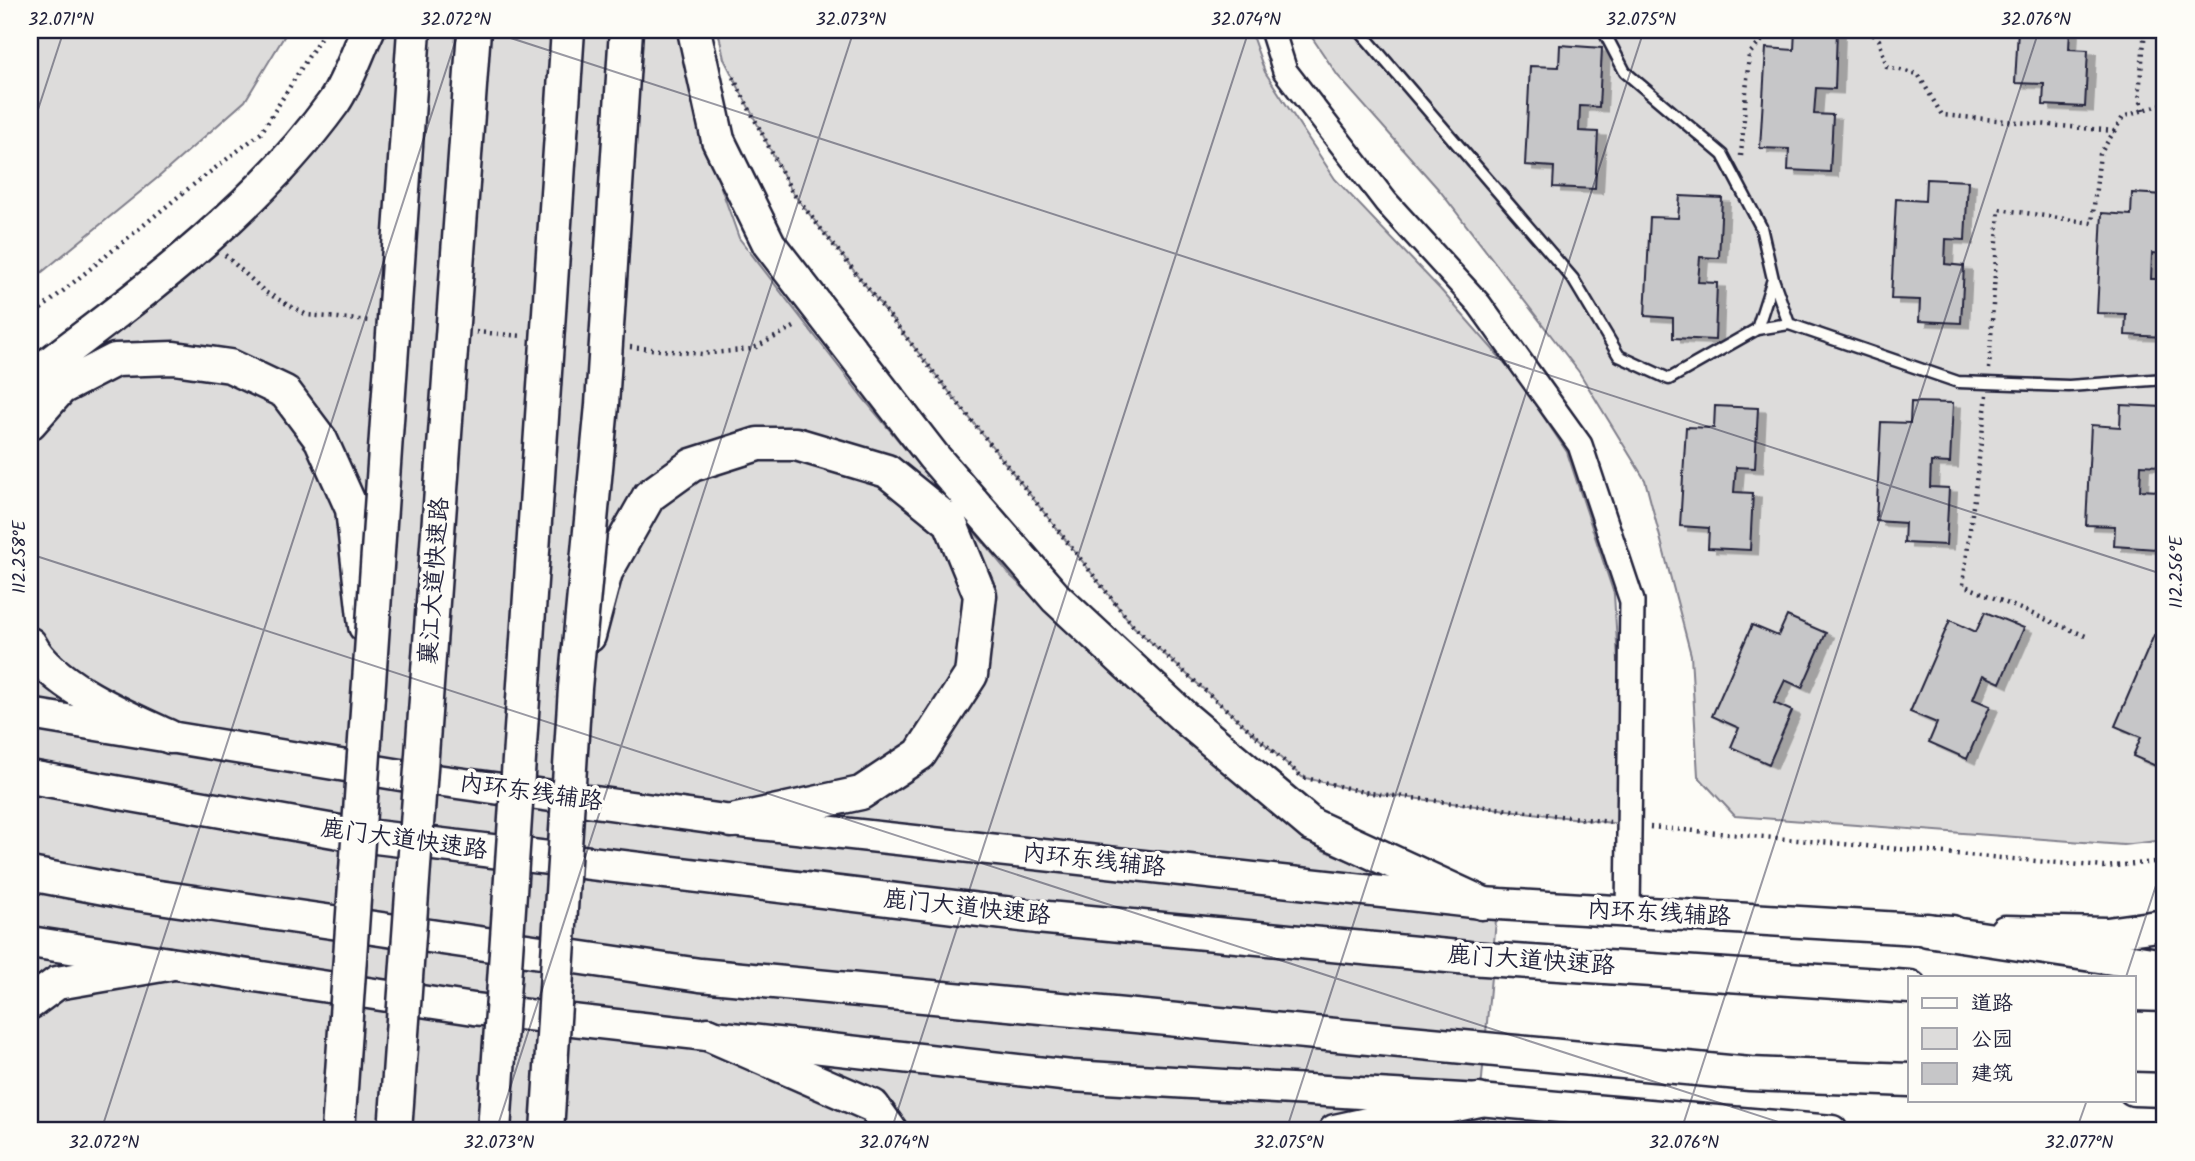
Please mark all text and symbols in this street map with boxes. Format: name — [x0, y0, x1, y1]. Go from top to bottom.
text: 32.071°N — [28, 6, 94, 35]
text: 32.072°N — [420, 6, 492, 35]
text: 32.073°N — [816, 6, 886, 35]
text: 32.074°N — [1211, 6, 1281, 35]
text: 32.075°N — [1606, 6, 1676, 35]
text: 32.076°N — [2001, 6, 2071, 35]
street label: 襄江大道快速路 — [410, 496, 460, 666]
text: 112.258°E — [6, 520, 35, 594]
text: 112.256°E — [2163, 535, 2192, 608]
street label: 内环东线辅路 — [457, 764, 605, 822]
street label: 鹿门大道快速路 — [318, 809, 490, 871]
street label: 内环东线辅路 — [1020, 834, 1168, 888]
street label: 鹿门大道快速路 — [881, 880, 1053, 936]
street label: 内环东线辅路 — [1586, 891, 1732, 937]
street label: 鹿门大道快速路 — [1446, 936, 1616, 986]
legend — [1908, 976, 2136, 1102]
text: 道路 — [1971, 988, 2013, 1021]
text: 公园 — [1971, 1024, 2013, 1057]
text: 建筑 — [1971, 1058, 2013, 1091]
text: 32.072°N — [68, 1129, 140, 1158]
text: 32.073°N — [464, 1129, 534, 1158]
text: 32.074°N — [859, 1129, 929, 1158]
text: 32.075°N — [1254, 1129, 1324, 1158]
text: 32.076°N — [1649, 1129, 1719, 1158]
text: 32.077°N — [2045, 1129, 2113, 1158]

